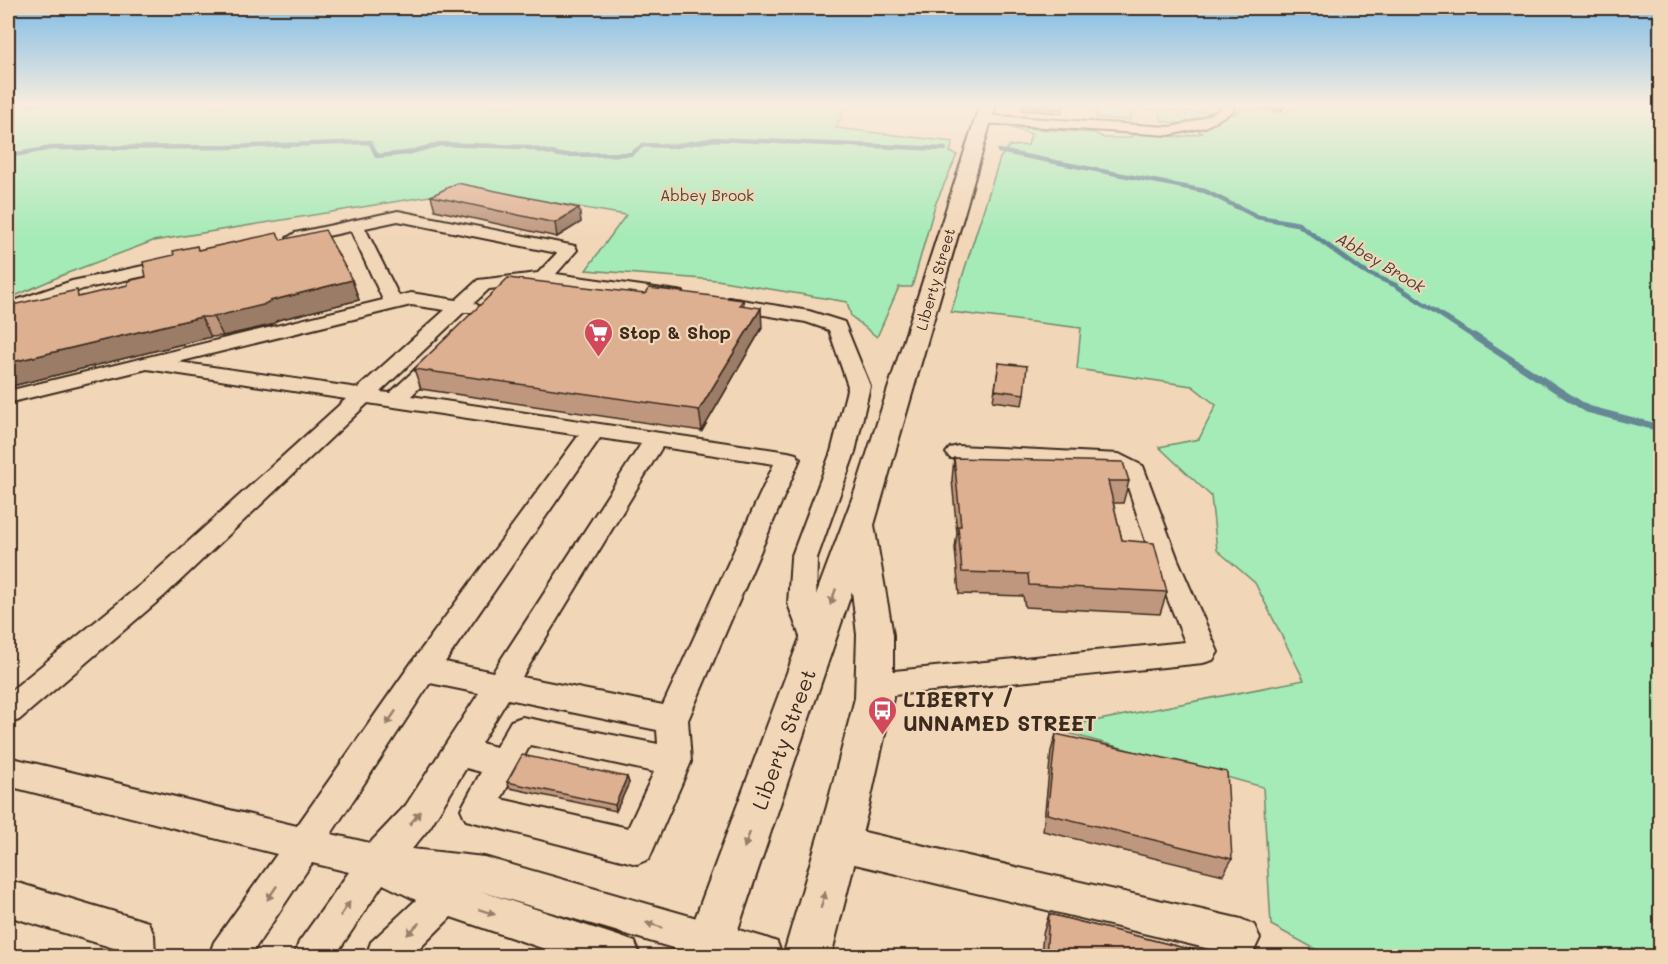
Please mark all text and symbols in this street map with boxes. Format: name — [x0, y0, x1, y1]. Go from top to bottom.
park label: Abbey Brook — [660, 185, 754, 205]
street label: Liberty Street — [911, 225, 959, 333]
water label: Abbey Brook — [1333, 227, 1430, 297]
supermarket icon: Stop & Shop — [582, 316, 614, 358]
place label: Stop & Shop — [619, 320, 731, 344]
one-way arrow — [828, 588, 838, 606]
street label: Liberty Street — [745, 665, 821, 813]
place label: LIBERTY / UNNAMED STREET — [903, 685, 1097, 736]
bus stop icon: LIBERTY / UNNAMED STREET — [866, 694, 898, 736]
one-way arrow — [385, 710, 396, 727]
one-way arrow — [409, 810, 422, 826]
one-way arrow — [741, 831, 751, 849]
one-way arrow — [266, 884, 278, 900]
one-way arrow — [819, 891, 828, 909]
one-way arrow — [339, 901, 350, 917]
one-way arrow — [478, 908, 496, 917]
one-way arrow — [645, 920, 663, 929]
one-way arrow — [406, 922, 421, 936]

